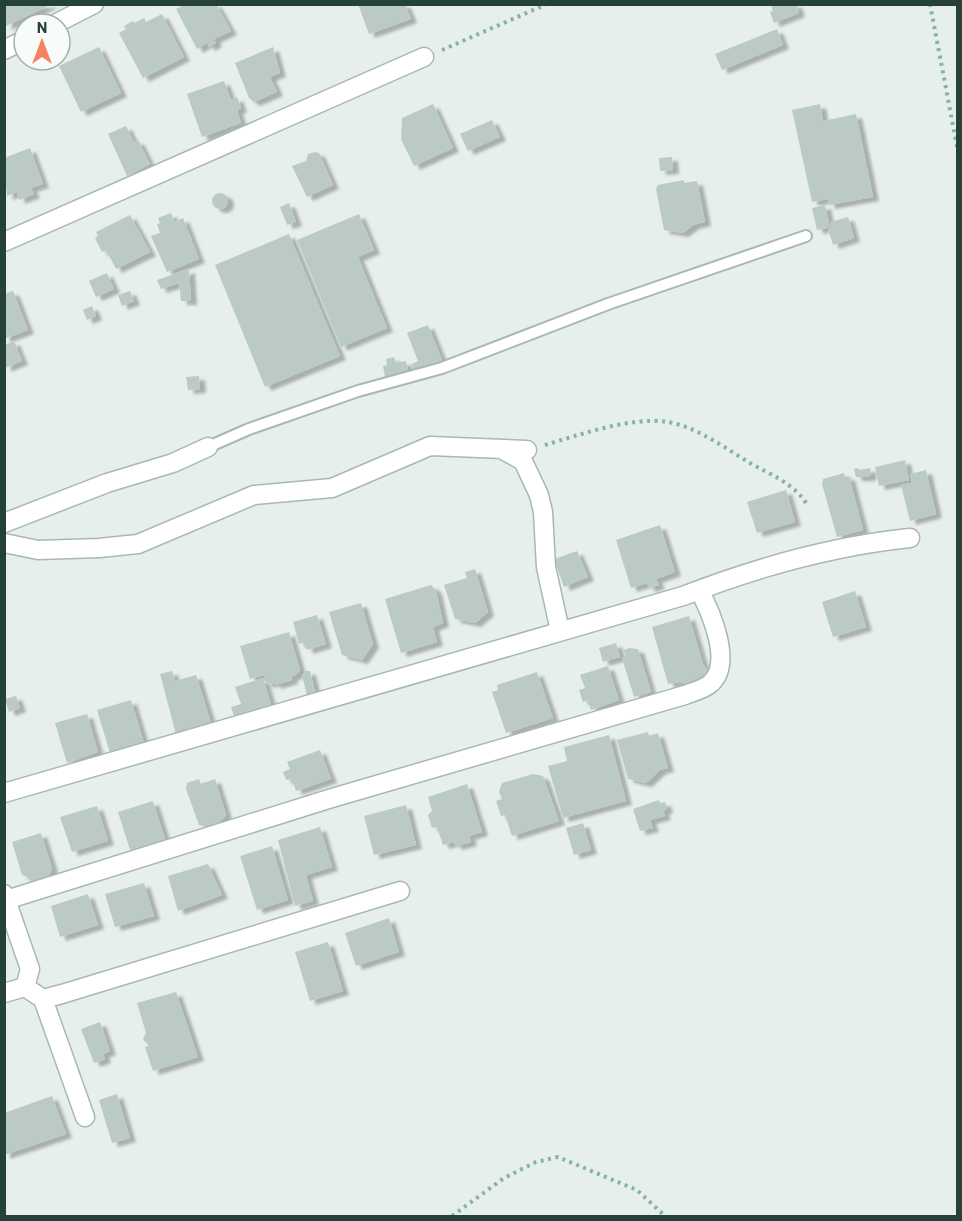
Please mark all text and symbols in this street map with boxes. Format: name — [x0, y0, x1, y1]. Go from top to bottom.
north arrow — [12, 12, 72, 72]
text: N — [37, 17, 47, 36]

